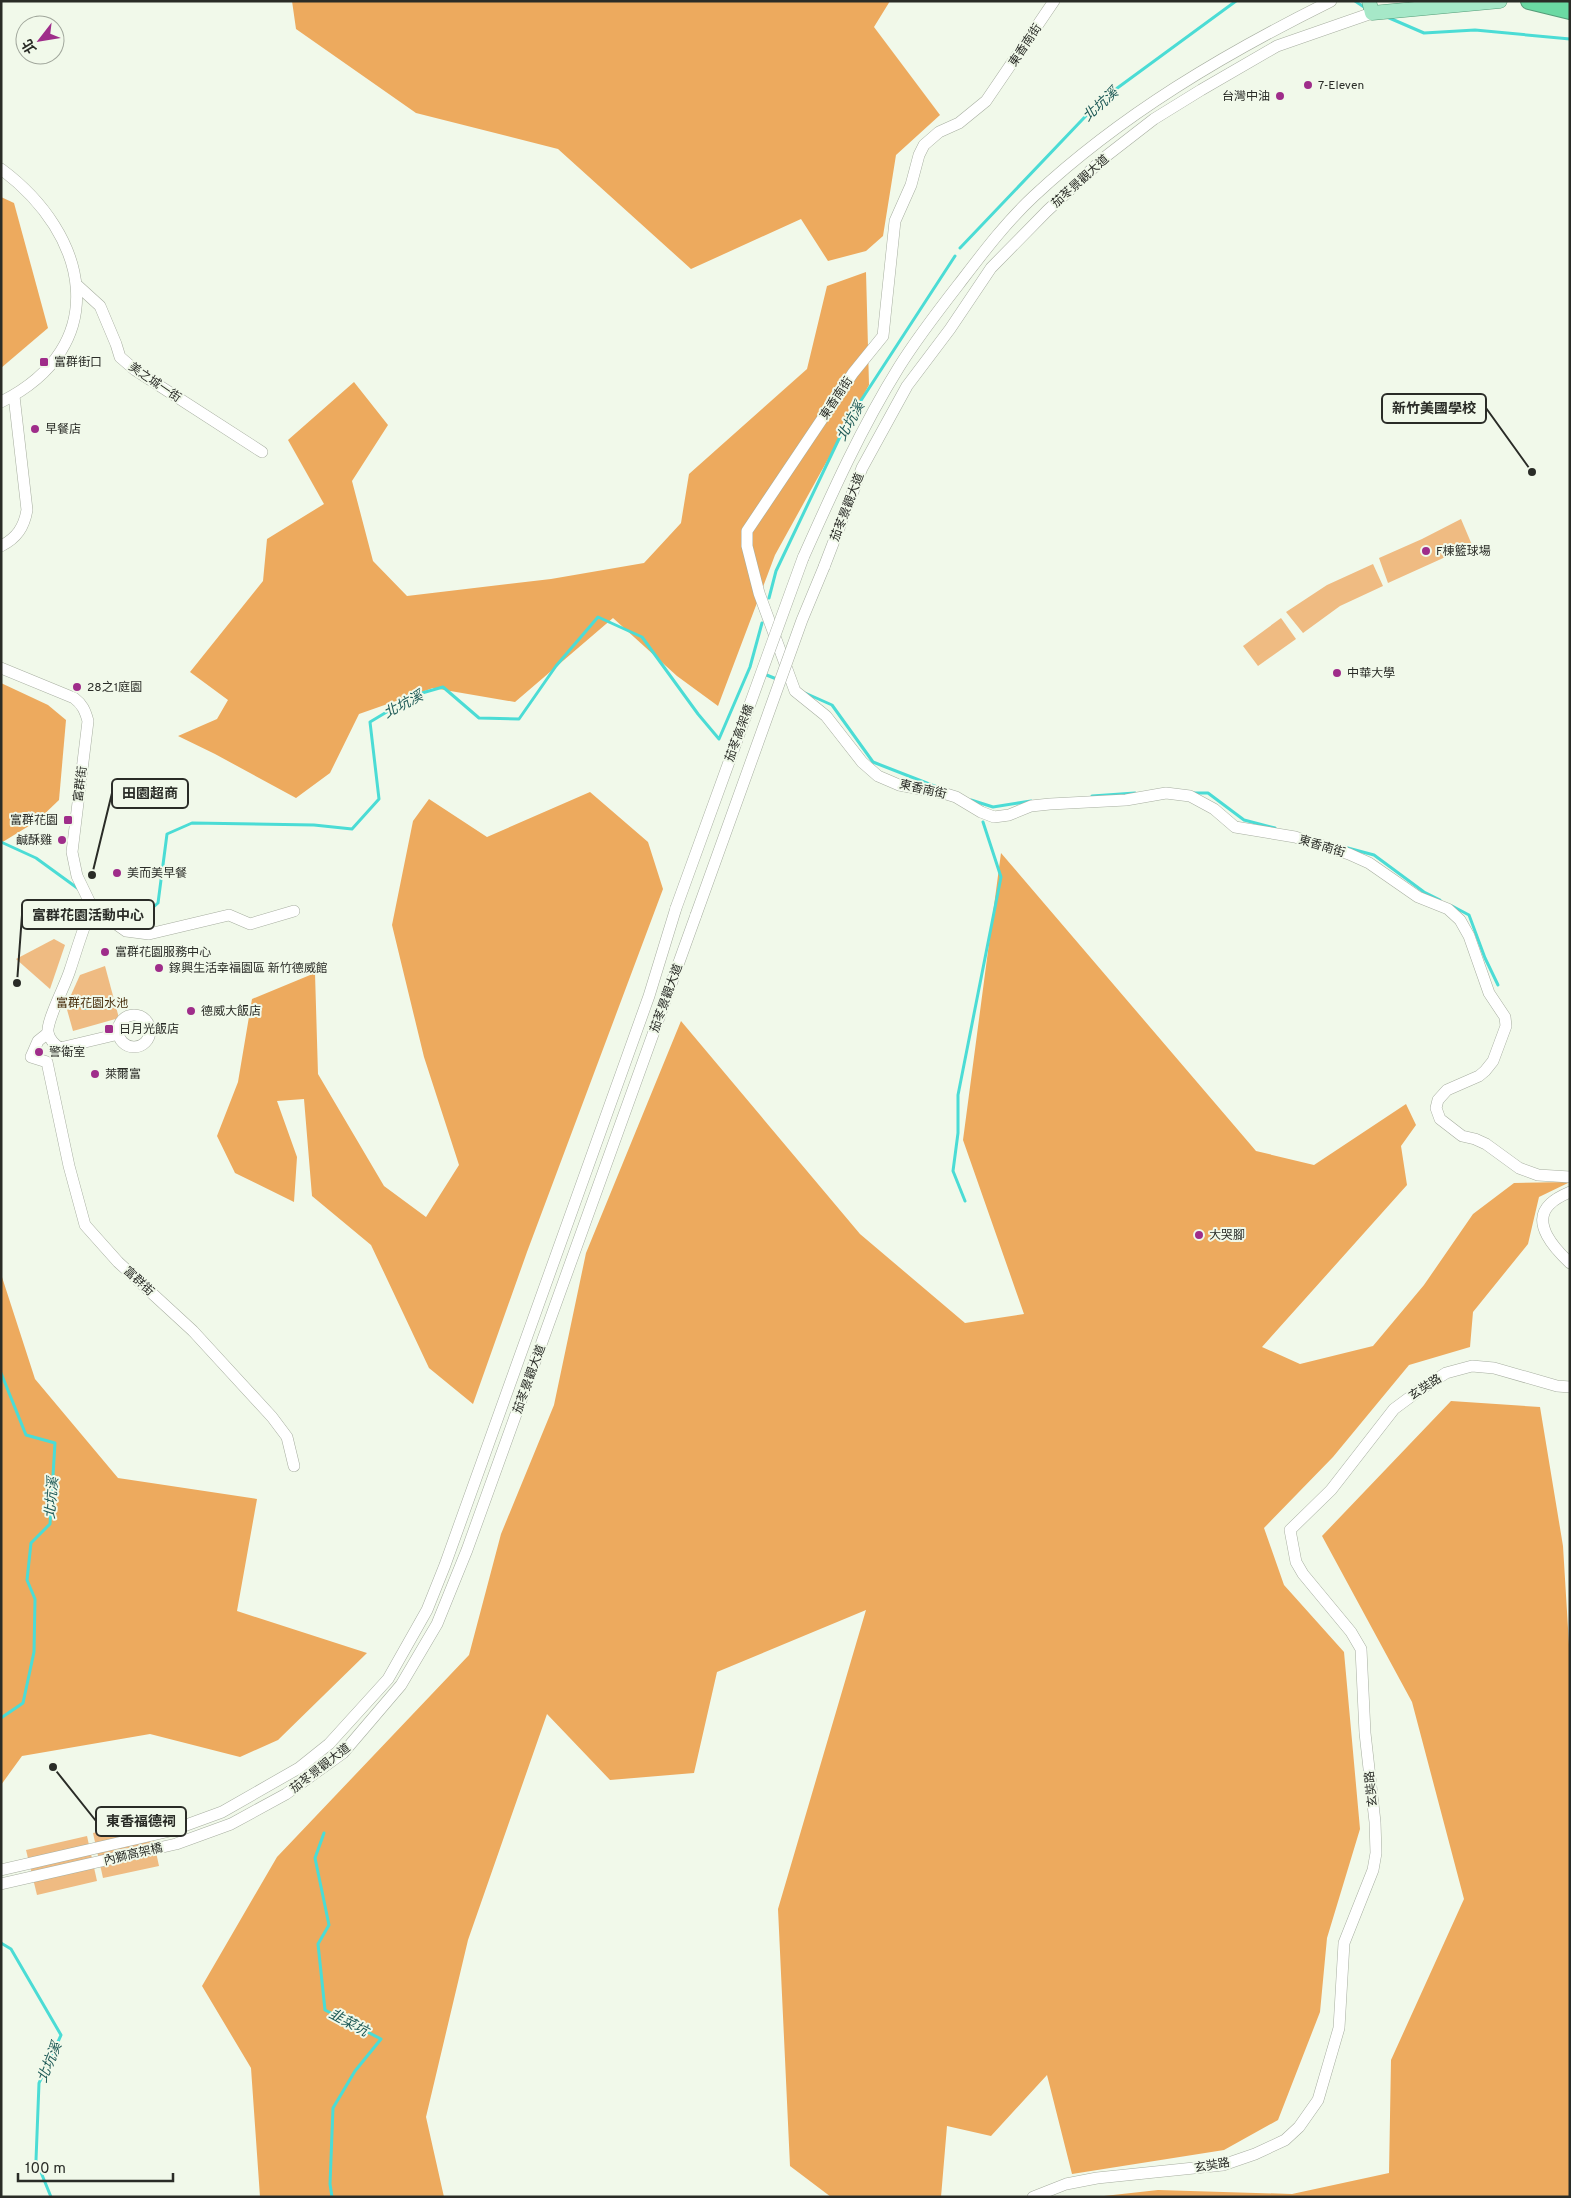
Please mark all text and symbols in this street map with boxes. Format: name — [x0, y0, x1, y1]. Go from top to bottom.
north arrow — [15, 15, 65, 65]
street label: 東香南街 — [1006, 21, 1046, 70]
text: 北 — [19, 36, 41, 56]
place label: 7-Eleven — [1318, 78, 1364, 94]
marker: 7-Eleven — [1302, 79, 1314, 91]
water label: 北坑溪 — [1080, 83, 1124, 125]
place label: 台灣中油 — [1222, 89, 1270, 105]
marker: 台灣中油 — [1274, 90, 1286, 102]
street label: 茄苳景觀大道 — [1049, 152, 1113, 212]
place label: 富群街口 — [54, 355, 102, 371]
marker: 富群街口 — [38, 356, 50, 368]
street label: 美之城一街 — [125, 359, 184, 406]
street label: 東香南街 — [817, 374, 857, 423]
callout: 新竹美國學校 — [1382, 394, 1486, 423]
water label: 北坑溪 — [834, 397, 870, 444]
text: 新竹美國學校 — [1392, 400, 1476, 418]
place label: 早餐店 — [45, 422, 81, 438]
marker: 早餐店 — [29, 423, 41, 435]
street label: 茄苳景觀大道 — [828, 471, 868, 544]
place label: F棟籃球場 — [1436, 544, 1491, 560]
marker: F棟籃球場 — [1420, 545, 1432, 557]
place label: 中華大學 — [1347, 666, 1395, 682]
marker: 中華大學 — [1331, 667, 1343, 679]
place label: 28之1庭園 — [87, 680, 142, 696]
marker: 28之1庭園 — [71, 681, 83, 693]
water label: 北坑溪 — [381, 687, 428, 723]
street label: 茄苳高架橋 — [722, 702, 758, 764]
street label: 富群街 — [71, 765, 91, 803]
street label: 東香南街 — [898, 777, 948, 803]
callout: 田園超商 — [112, 779, 188, 808]
text: 田園超商 — [122, 786, 178, 803]
place label: 富群花園 — [10, 813, 58, 829]
marker: 富群花園 — [62, 814, 74, 826]
street label: 東香南街 — [1296, 832, 1347, 862]
place label: 鹹酥雞 — [16, 833, 52, 849]
marker: 鹹酥雞 — [56, 834, 68, 846]
place label: 美而美早餐 — [127, 866, 187, 882]
marker: 美而美早餐 — [111, 867, 123, 879]
callout: 富群花園活動中心 — [22, 900, 154, 929]
text: 富群花園活動中心 — [32, 907, 144, 925]
place label: 富群花園服務中心 — [115, 945, 211, 961]
marker: 富群花園服務中心 — [99, 946, 111, 958]
place label: 鎵興生活幸福園區 新竹德威館 — [169, 961, 328, 977]
marker: 鎵興生活幸福園區 新竹德威館 — [153, 962, 165, 974]
street label: 茄苳景觀大道 — [647, 962, 687, 1035]
park label: 富群花園水池 — [56, 996, 128, 1012]
place label: 德威大飯店 — [201, 1004, 261, 1020]
marker: 德威大飯店 — [185, 1005, 197, 1017]
place label: 日月光飯店 — [119, 1022, 179, 1038]
marker: 日月光飯店 — [103, 1023, 115, 1035]
place label: 警衛室 — [49, 1045, 85, 1061]
marker: 警衛室 — [33, 1046, 45, 1058]
place label: 萊爾富 — [105, 1067, 141, 1083]
marker: 萊爾富 — [89, 1068, 101, 1080]
place label: 大哭腳 — [1209, 1228, 1245, 1244]
marker: 大哭腳 — [1193, 1229, 1205, 1241]
street label: 富群街 — [120, 1264, 157, 1300]
street label: 茄苳景觀大道 — [510, 1343, 550, 1416]
street label: 玄奘路 — [1406, 1371, 1445, 1404]
water label: 北坑溪 — [42, 1474, 63, 1520]
street label: 茄苳景觀大道 — [287, 1740, 354, 1797]
street label: 玄奘路 — [1362, 1770, 1382, 1808]
callout: 東香福德祠 — [96, 1807, 186, 1836]
text: 東香福德祠 — [106, 1813, 176, 1831]
street label: 內獅高架橋 — [102, 1840, 164, 1870]
water label: 韭菜坑 — [326, 2006, 373, 2042]
water label: 北坑溪 — [35, 2038, 67, 2085]
scale bar — [18, 2150, 172, 2182]
street label: 玄奘路 — [1193, 2155, 1231, 2177]
text: 100 m — [25, 2160, 66, 2179]

